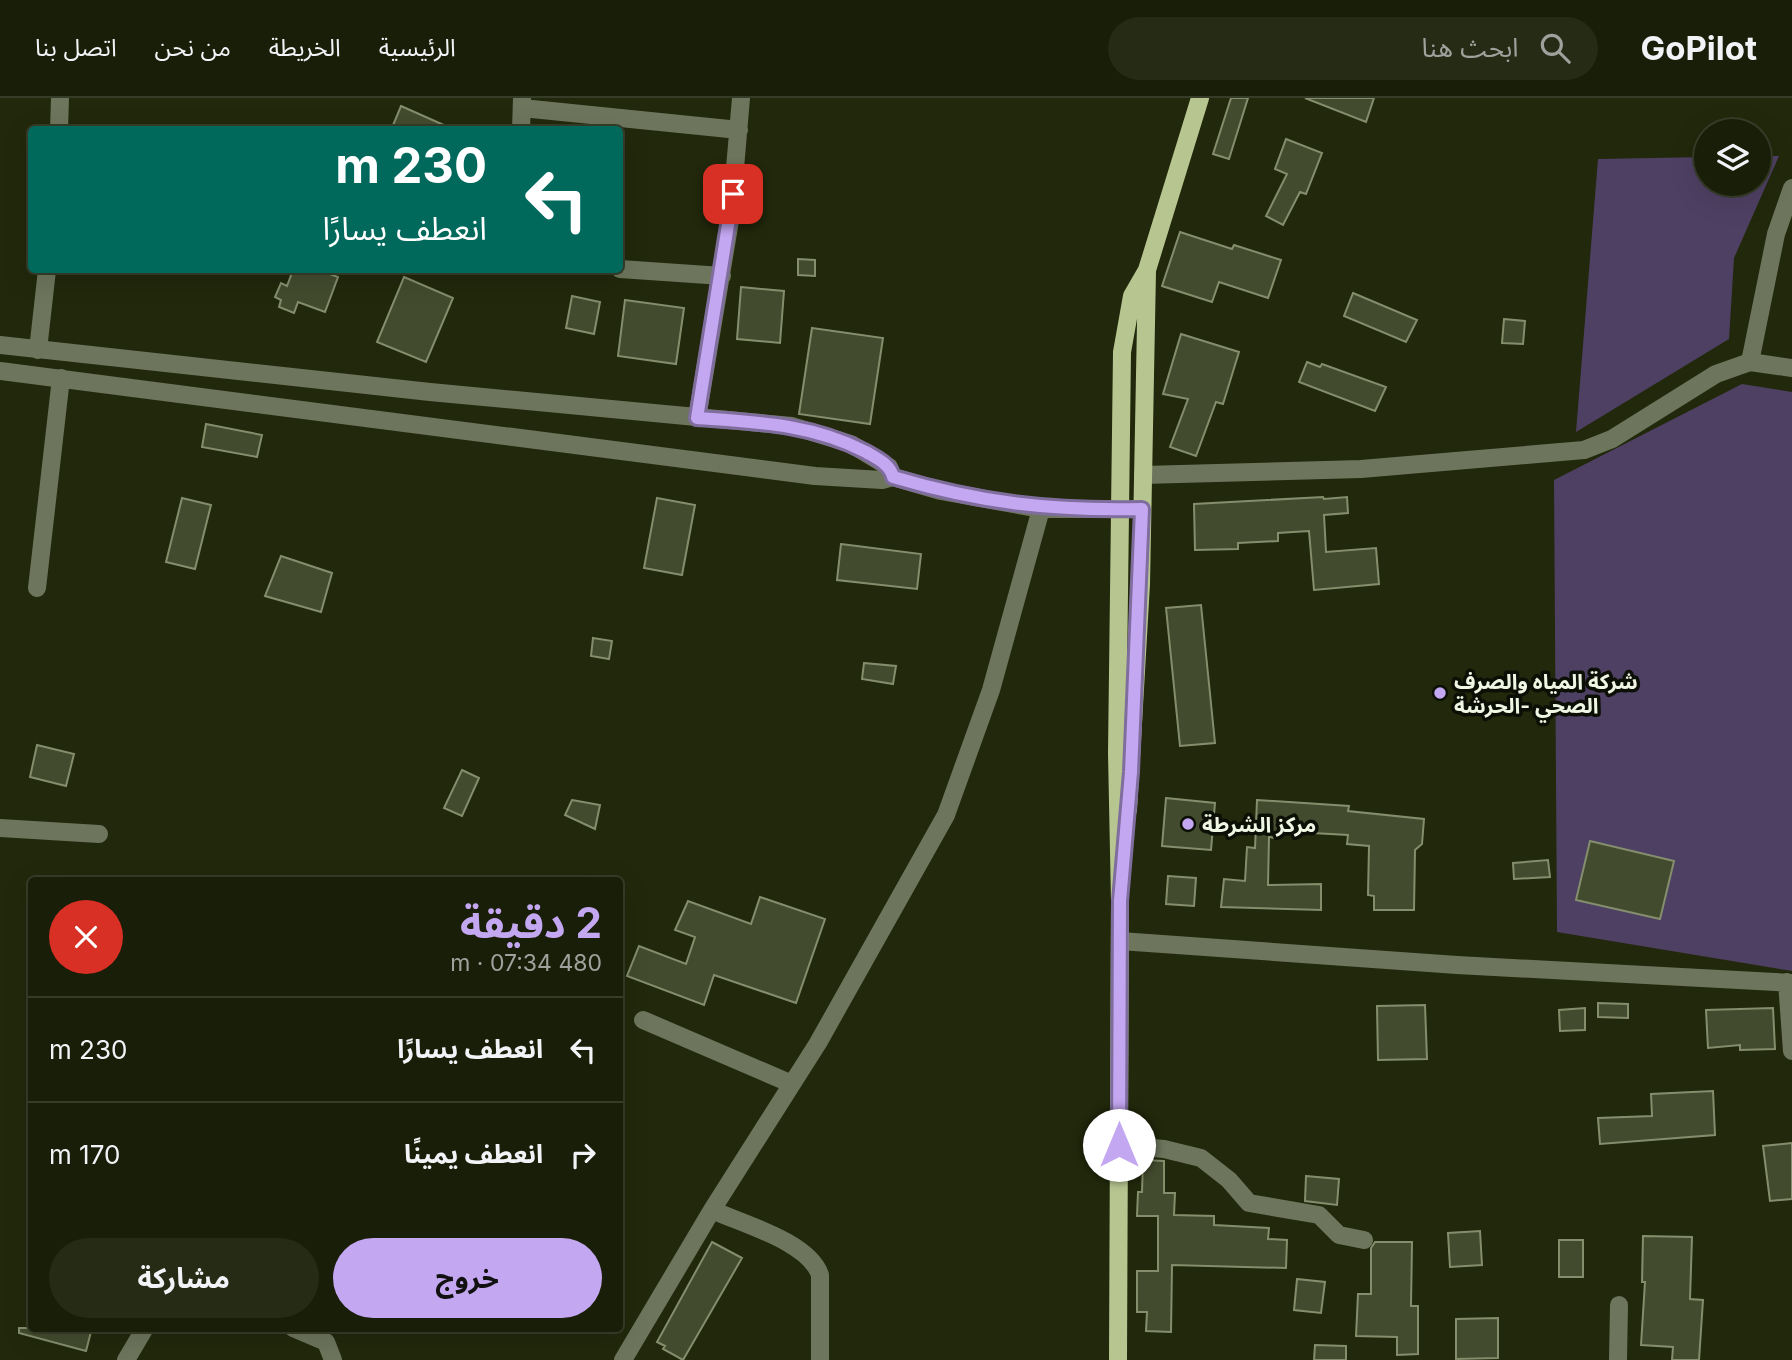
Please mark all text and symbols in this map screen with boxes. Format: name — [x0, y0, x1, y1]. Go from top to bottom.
search box — [1108, 17, 1598, 80]
text: GoPilot — [1640, 28, 1757, 68]
icon: search — [1536, 29, 1574, 67]
text: ابحث هنا — [1422, 32, 1518, 63]
text: اتصل بنا — [35, 33, 117, 62]
text: من نحن — [155, 33, 231, 62]
text: الخريطة — [269, 33, 341, 62]
text: الرئيسية — [379, 33, 456, 62]
map controls — [1694, 119, 1771, 196]
button: layers — [1694, 119, 1771, 196]
text: 230 m — [335, 136, 487, 195]
icon: left — [511, 154, 602, 245]
pin — [703, 164, 763, 224]
icon: arrive — [714, 175, 752, 213]
text: انعطف يسارًا — [323, 209, 487, 248]
place label: شركة المياه والصرف الصحي -الحرشة — [1454, 669, 1638, 722]
marker: شركة المياه والصرف الصحي -الحرشة — [1432, 685, 1448, 701]
place label: مركز الشرطة — [1202, 812, 1316, 837]
marker: مركز الشرطة — [1180, 816, 1196, 832]
text: 2 دقيقة — [460, 897, 602, 948]
button: close — [49, 900, 123, 974]
text: 480 m · 07:34 — [450, 949, 602, 977]
icon: left — [564, 1031, 602, 1069]
text: انعطف يسارًا — [397, 1033, 543, 1064]
text: 230 m — [49, 1034, 127, 1065]
position arrow — [1082, 1108, 1156, 1182]
icon: right — [564, 1136, 602, 1174]
text: انعطف يمينًا — [404, 1138, 543, 1169]
text: 170 m — [49, 1139, 120, 1170]
button: مشاركة — [49, 1238, 319, 1318]
button: خروج — [333, 1238, 602, 1318]

